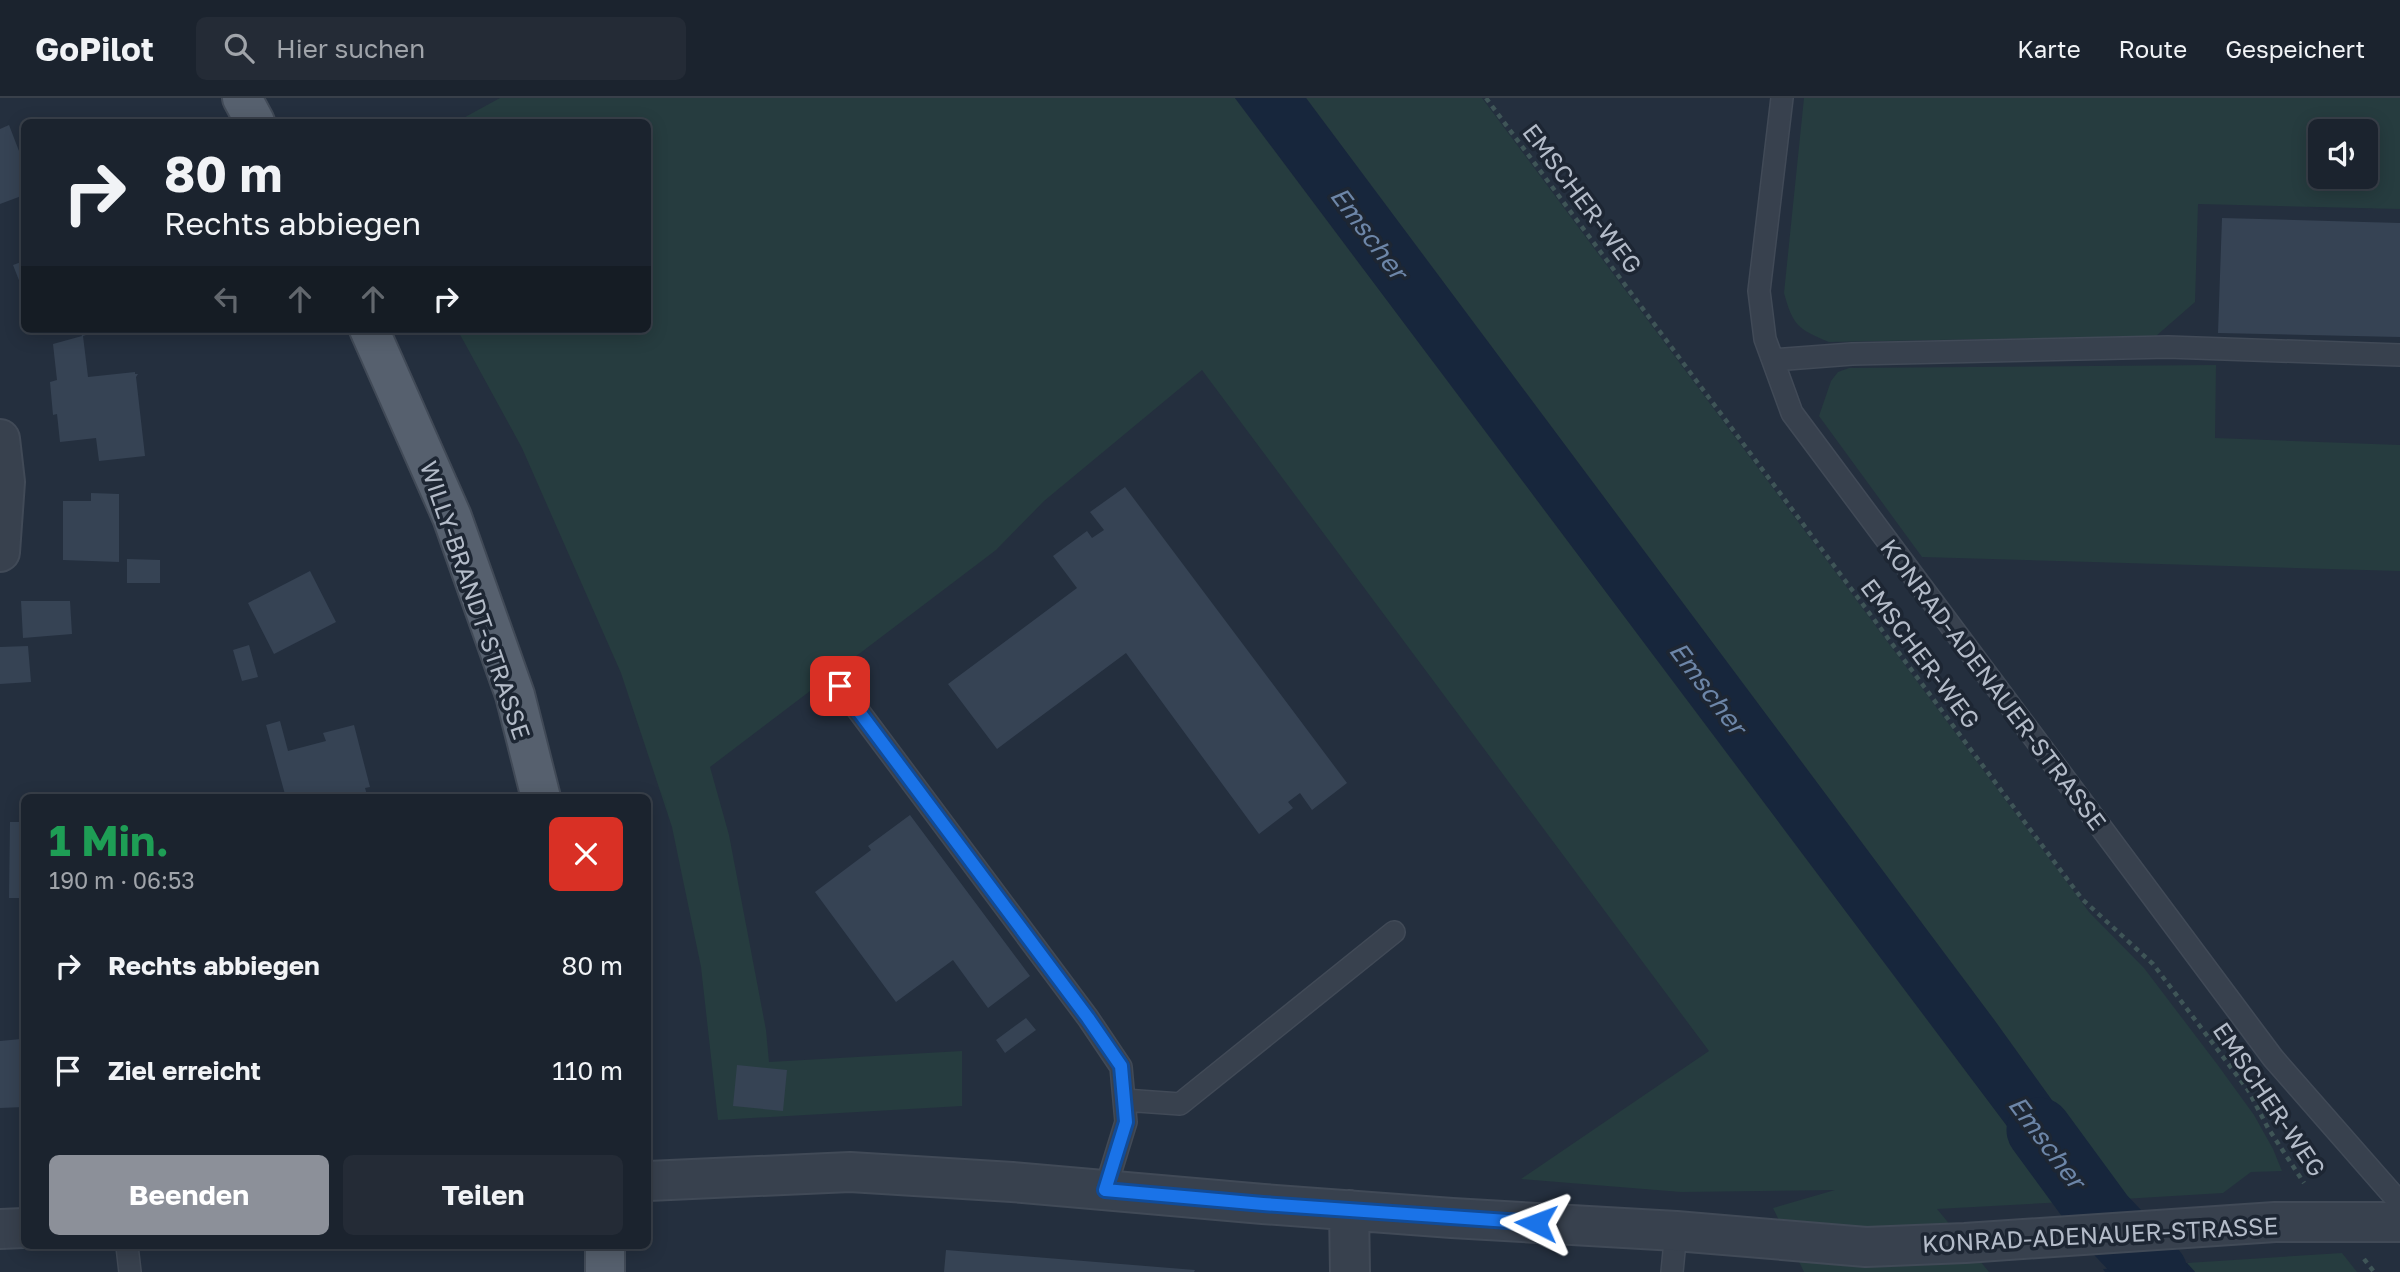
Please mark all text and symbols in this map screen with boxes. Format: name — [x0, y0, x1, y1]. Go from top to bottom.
search box — [196, 17, 686, 80]
text: GoPilot — [35, 29, 154, 68]
icon: search — [220, 29, 258, 67]
text: Hier suchen — [276, 33, 425, 64]
text: Karte — [2017, 34, 2081, 63]
text: Route — [2119, 34, 2187, 63]
text: Gespeichert — [2225, 34, 2365, 63]
street label: EMSCHER-WEG — [1517, 117, 1649, 279]
map controls — [2308, 119, 2378, 189]
button: sound — [2308, 119, 2378, 189]
text: 80 m — [164, 144, 282, 203]
icon: right — [49, 147, 140, 238]
water label: Emscher — [1324, 181, 1416, 289]
text: Rechts abbiegen — [164, 204, 421, 242]
icon: left — [208, 280, 246, 318]
icon: ahead — [281, 280, 319, 318]
icon: ahead — [354, 280, 392, 318]
icon: right — [427, 280, 465, 318]
street label: WILLY-BRANDT-STRASSE — [415, 457, 537, 743]
street label: KONRAD-ADENAUER-STRASSE — [1875, 533, 2113, 835]
street label: EMSCHER-WEG — [1855, 572, 1987, 734]
water label: Emscher — [1663, 636, 1755, 744]
pin — [810, 656, 870, 716]
icon: arrive — [821, 667, 859, 705]
text: 1 Min. — [49, 815, 169, 865]
button: close — [549, 817, 623, 891]
text: 190 m · 06:53 — [49, 866, 195, 894]
icon: right — [49, 947, 87, 985]
text: Rechts abbiegen — [108, 950, 320, 981]
text: 80 m — [562, 950, 623, 981]
street label: EMSCHER-WEG — [2208, 1016, 2332, 1182]
icon: arrive — [49, 1052, 87, 1090]
text: Ziel erreicht — [108, 1055, 261, 1086]
text: 110 m — [552, 1055, 623, 1086]
water label: Emscher — [2002, 1090, 2094, 1198]
button: Beenden — [49, 1155, 329, 1235]
button: Teilen — [343, 1155, 623, 1235]
position arrow — [1499, 1186, 1573, 1260]
street label: KONRAD-ADENAUER-STRASSE — [1921, 1210, 2279, 1258]

